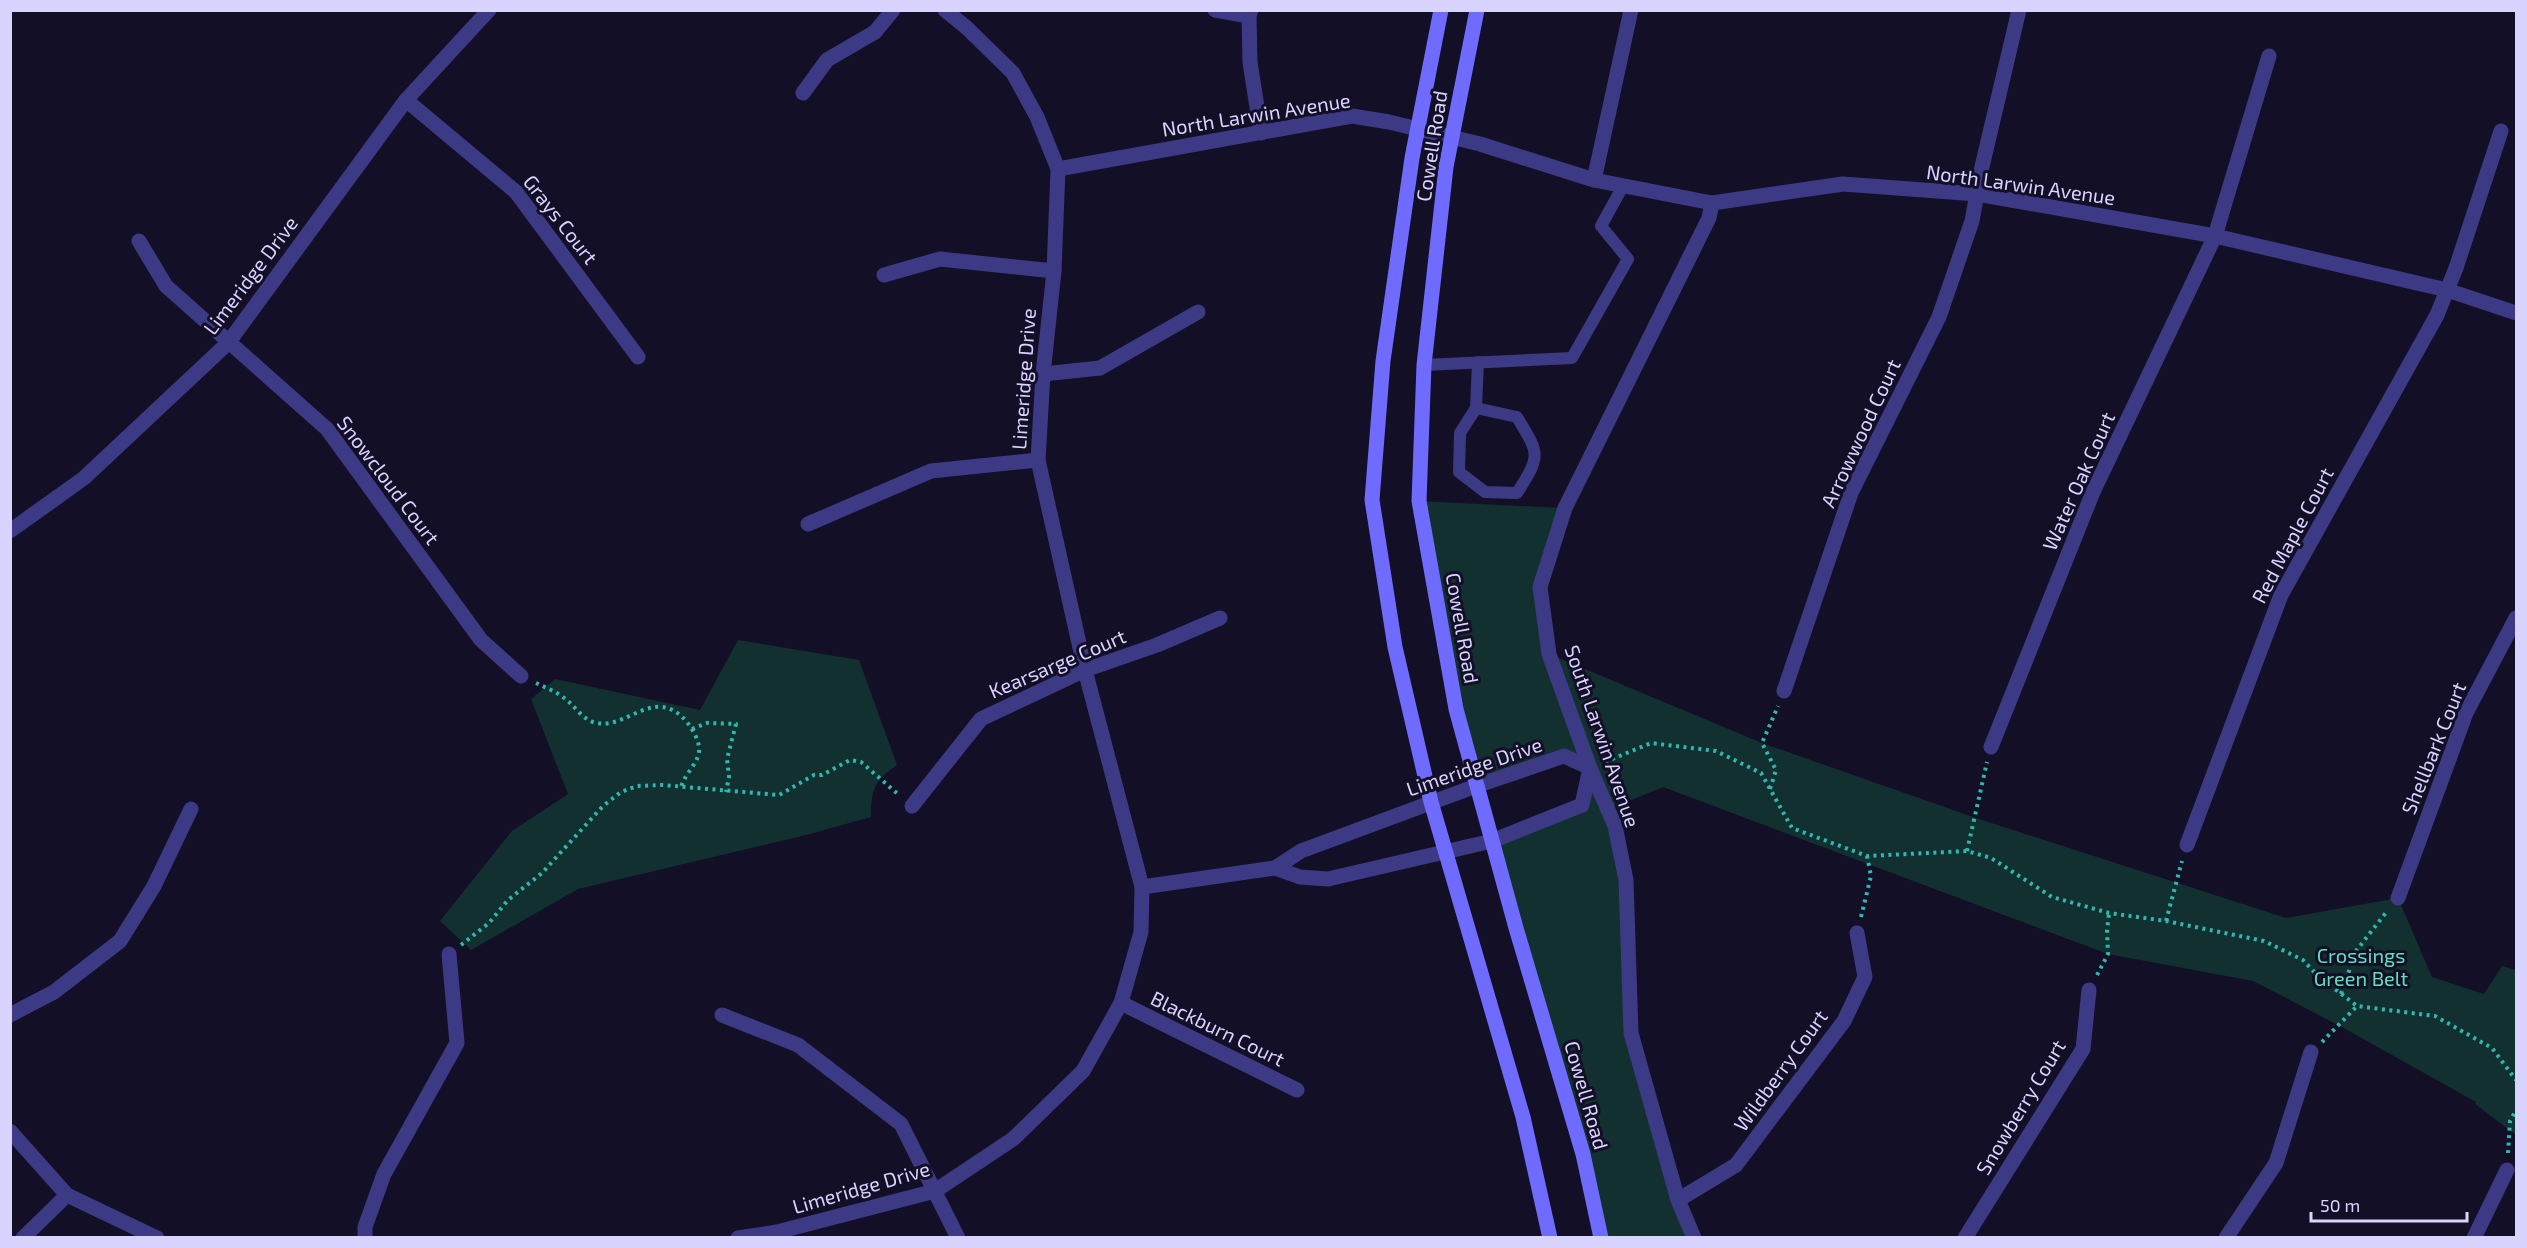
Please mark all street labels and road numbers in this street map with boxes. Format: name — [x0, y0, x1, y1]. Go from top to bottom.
street label: North Larwin Avenue — [1160, 87, 1352, 141]
street label: Cowell Road — [1410, 89, 1452, 203]
street label: North Larwin Avenue — [1925, 159, 2117, 209]
street label: Grays Court — [519, 170, 603, 269]
street label: Limeridge Drive — [198, 211, 302, 339]
street label: Limeridge Drive — [1006, 307, 1040, 451]
street label: Arrowwood Court — [1815, 355, 1905, 511]
street label: Water Oak Court — [2037, 408, 2119, 554]
street label: Snowcloud Court — [333, 411, 445, 549]
street label: Red Maple Court — [2246, 463, 2338, 607]
street label: Cowell Road — [1441, 571, 1485, 685]
street label: Kearsarge Court — [985, 623, 1129, 703]
street label: South Larwin Avenue — [1561, 642, 1645, 830]
street label: Shellbark Court — [2396, 678, 2471, 817]
street label: Limeridge Drive — [1403, 732, 1545, 800]
street label: Blackburn Court — [1147, 985, 1289, 1071]
street label: Wildberry Court — [1728, 1004, 1832, 1135]
street label: Snowberry Court — [1970, 1035, 2070, 1179]
street label: Cowell Road — [1560, 1038, 1614, 1152]
street label: Limeridge Drive — [790, 1156, 932, 1218]

